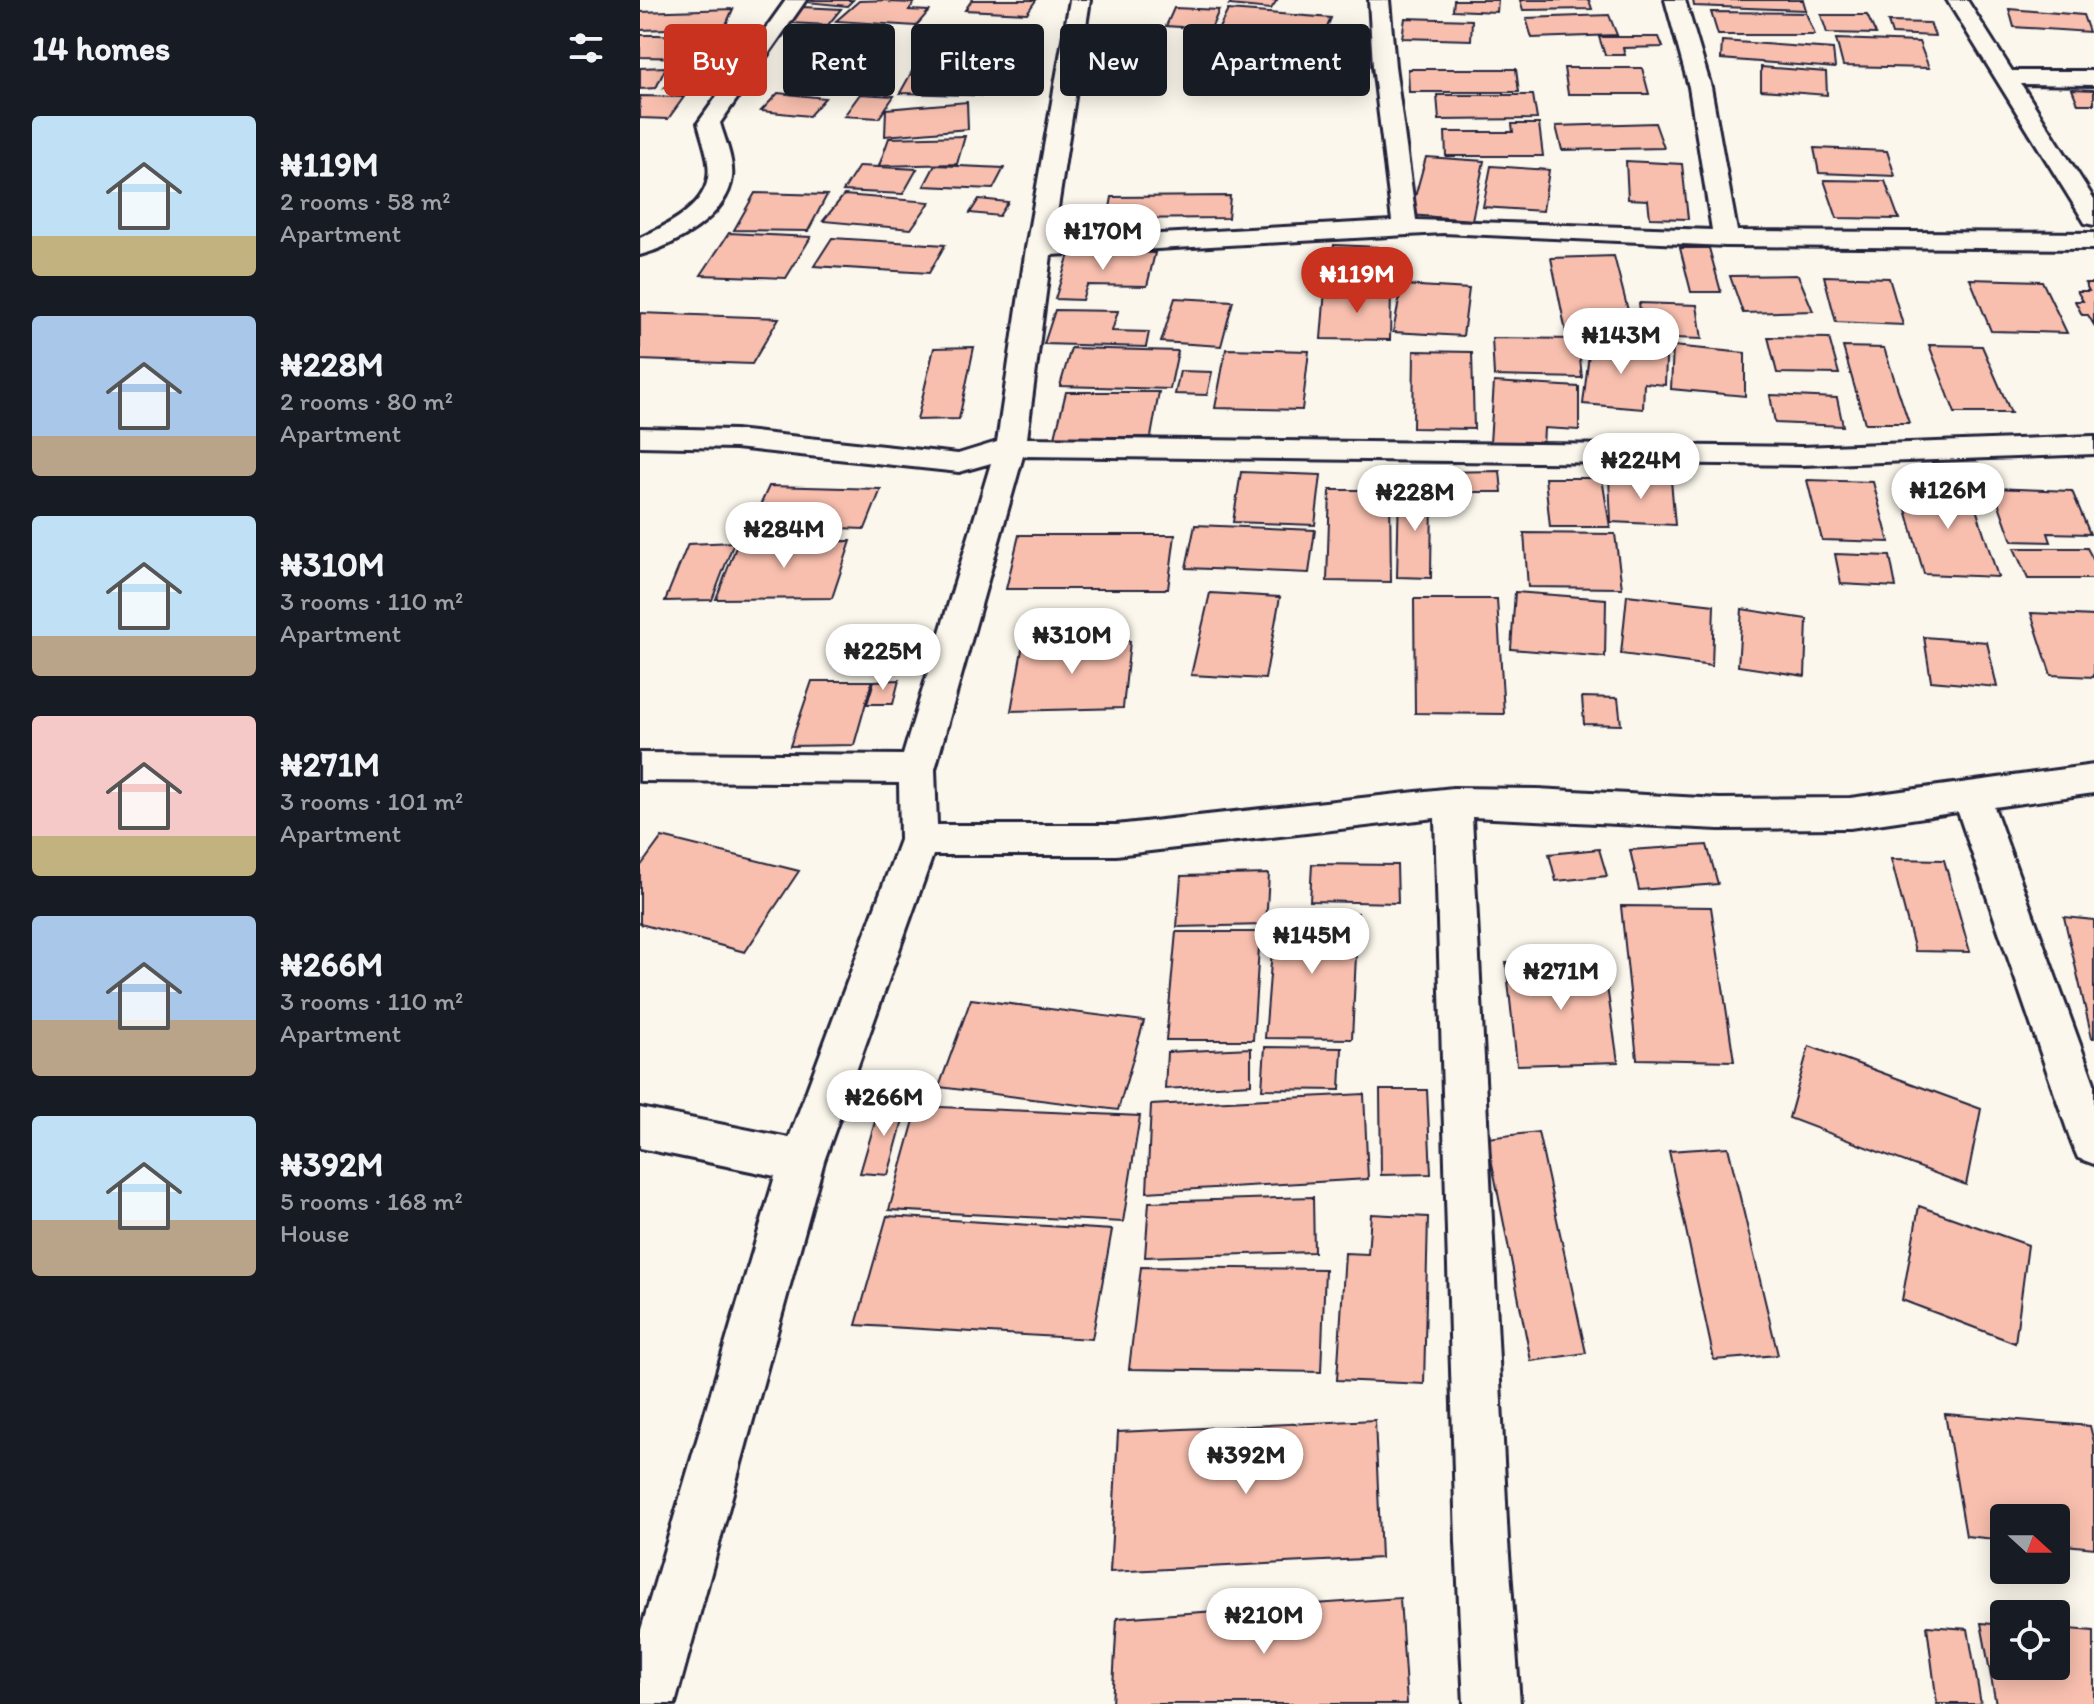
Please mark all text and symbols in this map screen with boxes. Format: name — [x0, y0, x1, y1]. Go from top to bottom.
chip: Buy — [664, 24, 767, 96]
chip: Rent — [783, 24, 895, 96]
chip: Filters — [911, 24, 1044, 96]
chip: New — [1060, 24, 1167, 96]
chip: Apartment — [1183, 24, 1370, 96]
icon: filters — [564, 26, 608, 70]
text: 14 homes — [32, 28, 170, 69]
text: ₦119M — [280, 144, 379, 185]
icon: home — [96, 148, 192, 244]
text: 2 rooms · 58 m² — [280, 185, 451, 217]
pin: ₦170M — [1047, 204, 1159, 272]
text: ₦170M — [1064, 214, 1142, 246]
text: Apartment — [280, 217, 401, 249]
pin: ₦119M — [1301, 247, 1413, 315]
text: ₦119M — [1319, 257, 1395, 289]
pin: ₦143M — [1565, 308, 1677, 376]
text: ₦143M — [1581, 318, 1661, 350]
text: ₦228M — [280, 344, 384, 385]
icon: home — [96, 348, 192, 444]
text: 2 rooms · 80 m² — [280, 385, 453, 417]
text: Apartment — [280, 417, 401, 449]
pin: ₦224M — [1585, 433, 1697, 501]
text: ₦224M — [1601, 443, 1681, 475]
pin: ₦126M — [1892, 463, 2004, 531]
pin: ₦228M — [1359, 465, 1471, 533]
text: ₦126M — [1909, 473, 1987, 505]
text: ₦228M — [1375, 475, 1455, 507]
pin: ₦284M — [728, 502, 840, 570]
text: ₦284M — [743, 512, 825, 544]
text: ₦310M — [280, 544, 385, 585]
icon: home — [96, 548, 192, 644]
text: 3 rooms · 110 m² — [280, 585, 463, 617]
pin: ₦310M — [1016, 608, 1128, 676]
text: Apartment — [280, 617, 401, 649]
text: ₦310M — [1032, 618, 1112, 650]
pin: ₦225M — [827, 624, 939, 692]
text: ₦225M — [844, 634, 922, 666]
text: ₦271M — [280, 744, 380, 785]
icon: home — [96, 748, 192, 844]
text: 3 rooms · 101 m² — [280, 785, 463, 817]
text: Apartment — [280, 817, 401, 849]
pin: ₦145M — [1256, 908, 1368, 976]
text: ₦145M — [1272, 918, 1352, 950]
text: ₦266M — [280, 944, 383, 985]
pin: ₦271M — [1505, 944, 1617, 1012]
icon: home — [96, 948, 192, 1044]
text: ₦271M — [1523, 954, 1599, 986]
text: 3 rooms · 110 m² — [280, 985, 463, 1017]
text: Apartment — [280, 1017, 401, 1049]
pin: ₦266M — [828, 1070, 940, 1138]
text: ₦266M — [845, 1080, 923, 1112]
text: ₦392M — [280, 1144, 384, 1185]
icon: home — [96, 1148, 192, 1244]
text: 5 rooms · 168 m² — [280, 1185, 463, 1217]
text: House — [280, 1217, 350, 1249]
pin: ₦392M — [1190, 1428, 1302, 1496]
text: ₦392M — [1206, 1438, 1286, 1470]
north arrow — [1990, 1504, 2070, 1584]
map controls — [1990, 1504, 2070, 1680]
pin: ₦210M — [1208, 1588, 1320, 1656]
text: ₦210M — [1224, 1598, 1304, 1630]
button: locate — [1990, 1600, 2070, 1680]

